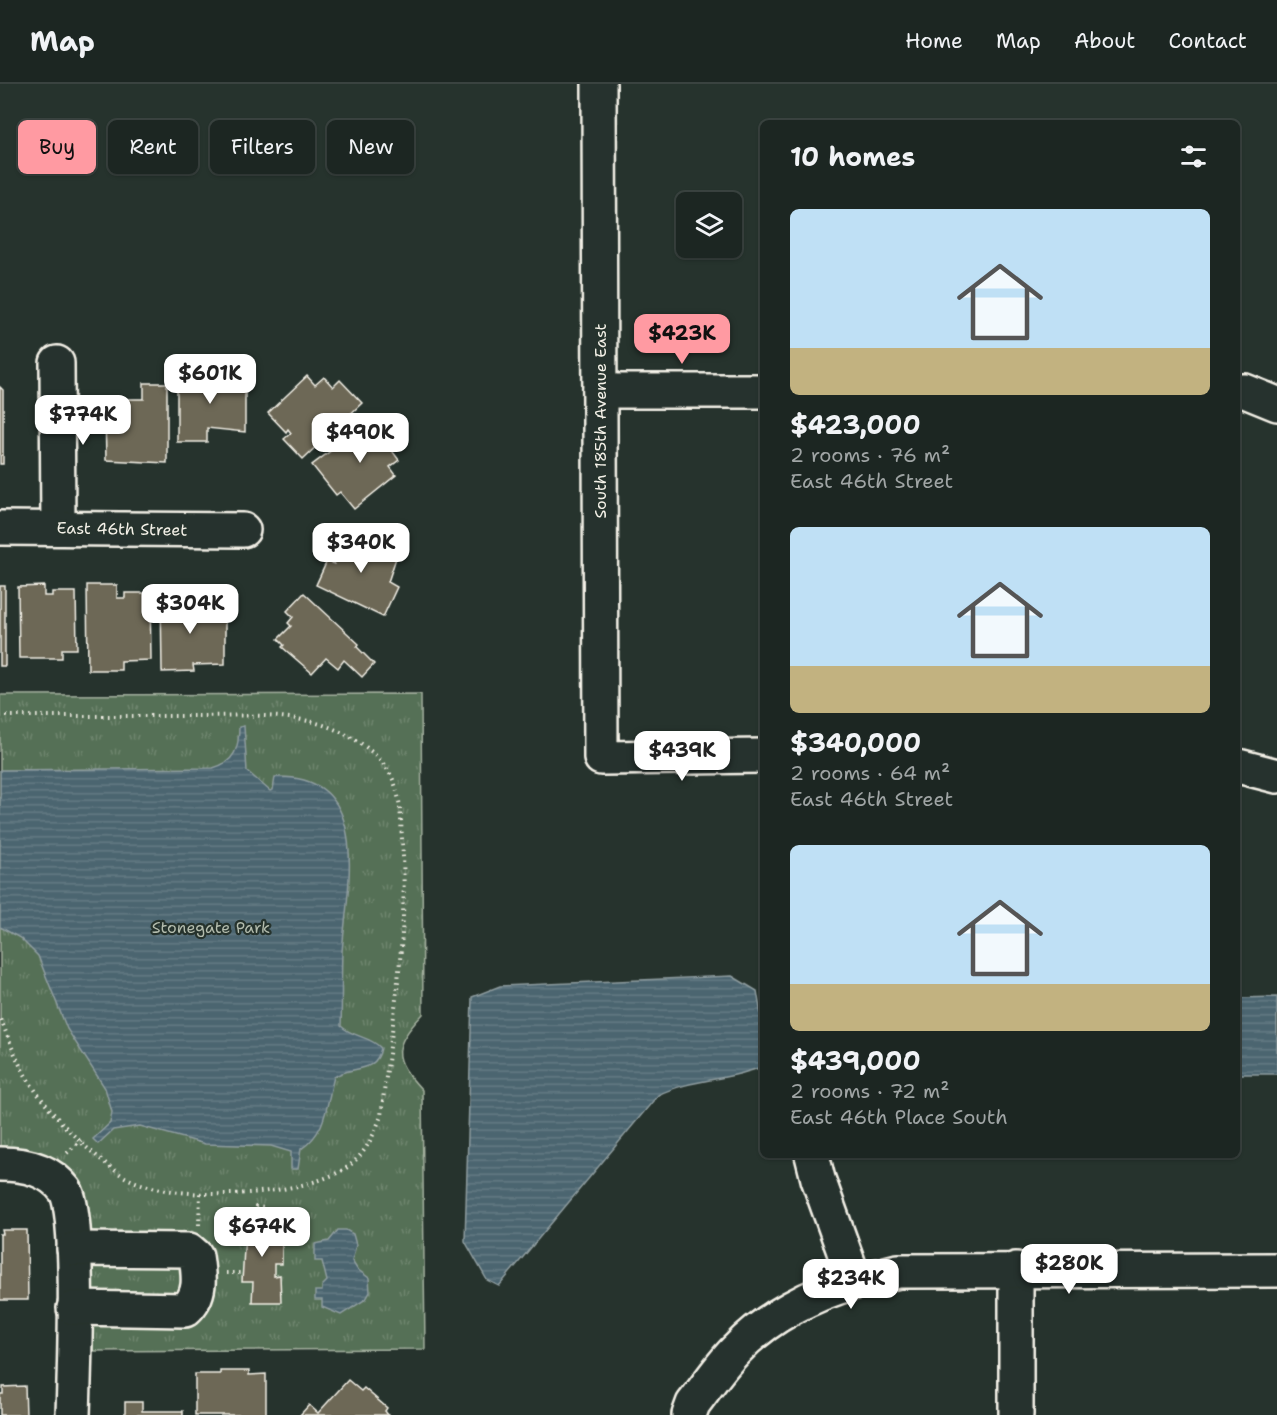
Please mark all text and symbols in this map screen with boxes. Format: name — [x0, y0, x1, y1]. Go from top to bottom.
text: Map — [30, 22, 95, 60]
text: Home — [905, 27, 963, 55]
text: Map — [996, 27, 1041, 55]
text: About — [1074, 27, 1135, 55]
text: Contact — [1168, 27, 1247, 55]
chip: Buy — [18, 120, 96, 174]
chip: Rent — [108, 120, 198, 174]
chip: Filters — [210, 120, 315, 174]
chip: New — [327, 120, 414, 174]
text: 10 homes — [790, 139, 915, 174]
icon: filters — [1177, 140, 1210, 173]
map controls — [676, 192, 742, 258]
button: layers — [676, 192, 742, 258]
icon: home — [946, 248, 1054, 356]
pin: $423K — [640, 314, 724, 365]
text: $423K — [648, 320, 716, 346]
street label: South 185th Avenue East — [590, 323, 611, 519]
pin: $601K — [168, 354, 252, 405]
text: $601K — [178, 360, 242, 386]
pin: $774K — [41, 395, 125, 446]
text: $774K — [49, 401, 117, 427]
text: $423,000 — [790, 407, 921, 442]
pin: $490K — [318, 413, 402, 464]
text: $490K — [326, 419, 394, 445]
text: 2 rooms · 76 m² — [790, 442, 950, 468]
text: East 46th Street — [790, 468, 953, 494]
street label: East 46th Street — [56, 517, 188, 541]
pin: $340K — [319, 523, 403, 574]
text: $340K — [326, 529, 396, 555]
icon: home — [946, 566, 1054, 674]
pin: $304K — [148, 584, 232, 635]
text: $304K — [155, 590, 225, 616]
text: $340,000 — [790, 725, 921, 760]
pin: $439K — [640, 731, 724, 782]
text: $439K — [648, 737, 716, 763]
text: 2 rooms · 64 m² — [790, 760, 950, 786]
text: East 46th Street — [790, 786, 953, 812]
icon: home — [946, 884, 1054, 992]
park label: Stonegate Park — [152, 917, 270, 938]
text: $439,000 — [790, 1043, 921, 1078]
text: 2 rooms · 72 m² — [790, 1078, 949, 1104]
text: East 46th Place South — [790, 1104, 1008, 1130]
pin: $674K — [220, 1207, 304, 1258]
text: $674K — [228, 1213, 296, 1239]
pin: $280K — [1027, 1244, 1111, 1295]
text: $280K — [1035, 1250, 1103, 1276]
pin: $234K — [809, 1259, 893, 1310]
text: $234K — [817, 1265, 885, 1291]

